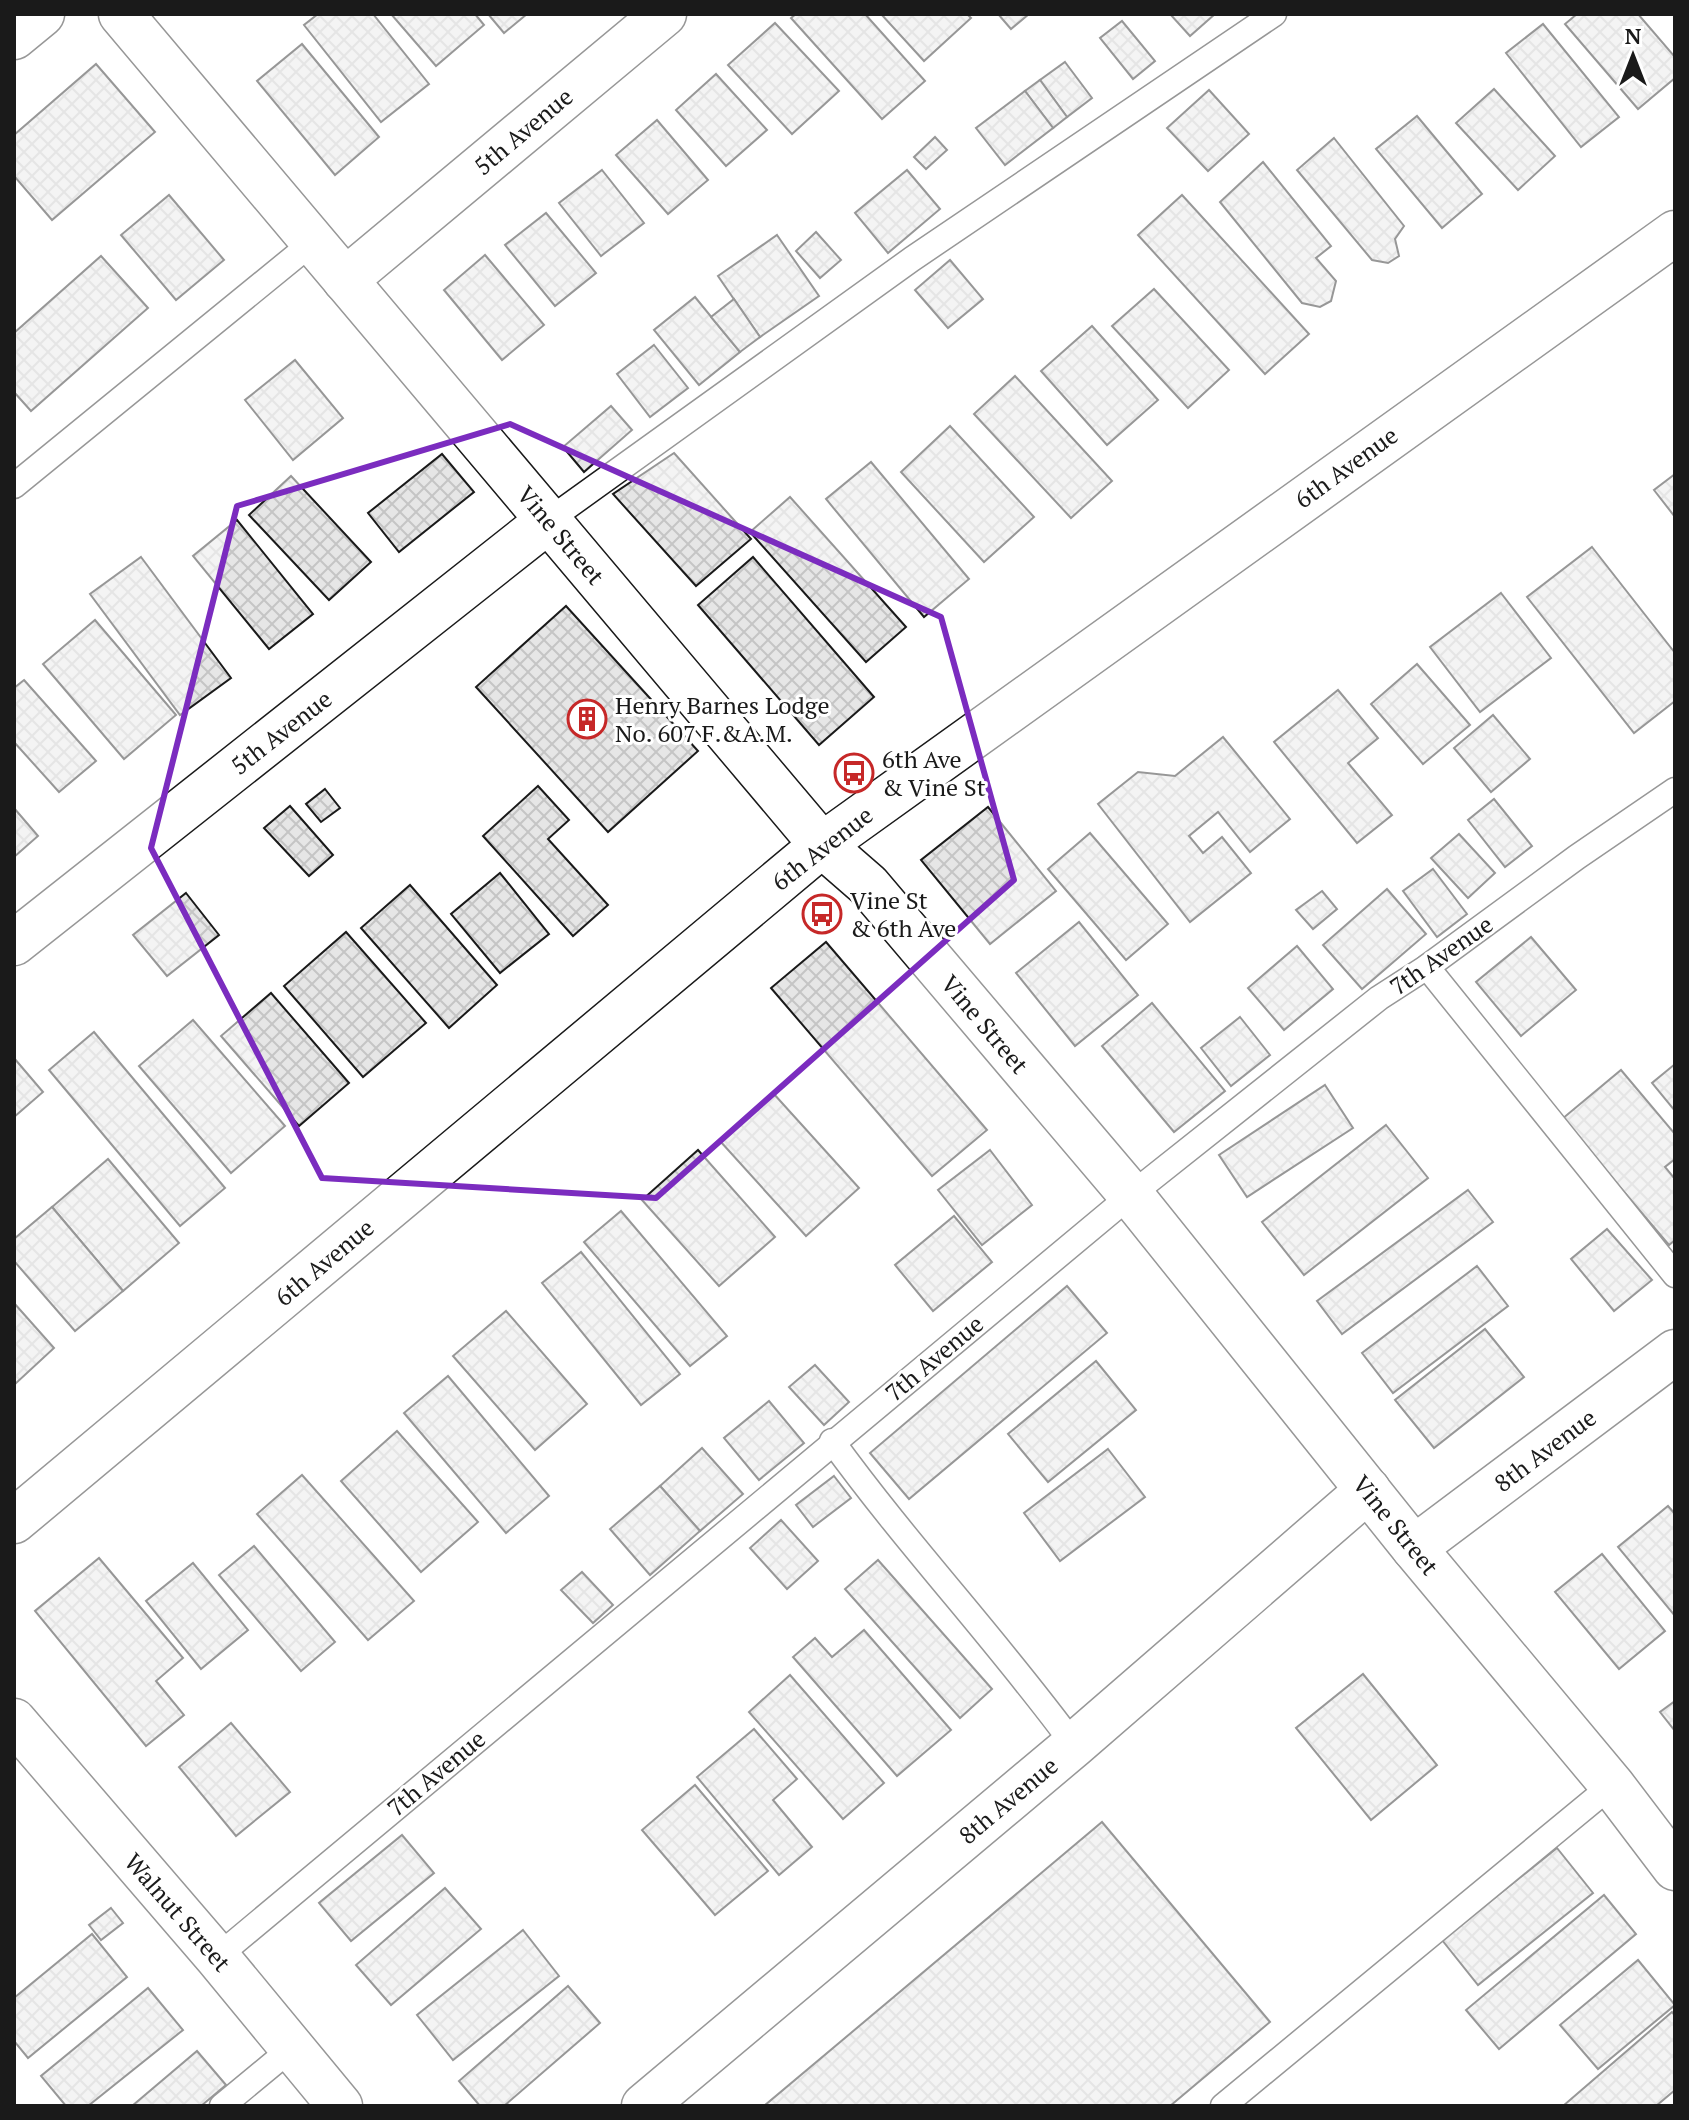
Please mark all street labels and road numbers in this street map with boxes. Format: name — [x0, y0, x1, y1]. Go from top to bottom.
street label: 5th Avenue — [467, 80, 579, 182]
street label: 6th Avenue — [1288, 419, 1404, 515]
street label: Vine Street — [510, 479, 612, 591]
street label: 5th Avenue — [224, 683, 338, 781]
street label: 6th Avenue — [765, 799, 879, 897]
street label: 7th Avenue — [1383, 908, 1499, 1002]
street label: Vine Street — [934, 968, 1036, 1080]
street label: 6th Avenue — [268, 1211, 380, 1313]
street label: 7th Avenue — [878, 1308, 990, 1408]
street label: 8th Avenue — [1488, 1401, 1602, 1499]
street label: Vine Street — [1346, 1468, 1446, 1582]
street label: 7th Avenue — [380, 1723, 492, 1823]
street label: 8th Avenue — [952, 1749, 1064, 1851]
street label: Walnut Street — [118, 1846, 238, 1978]

